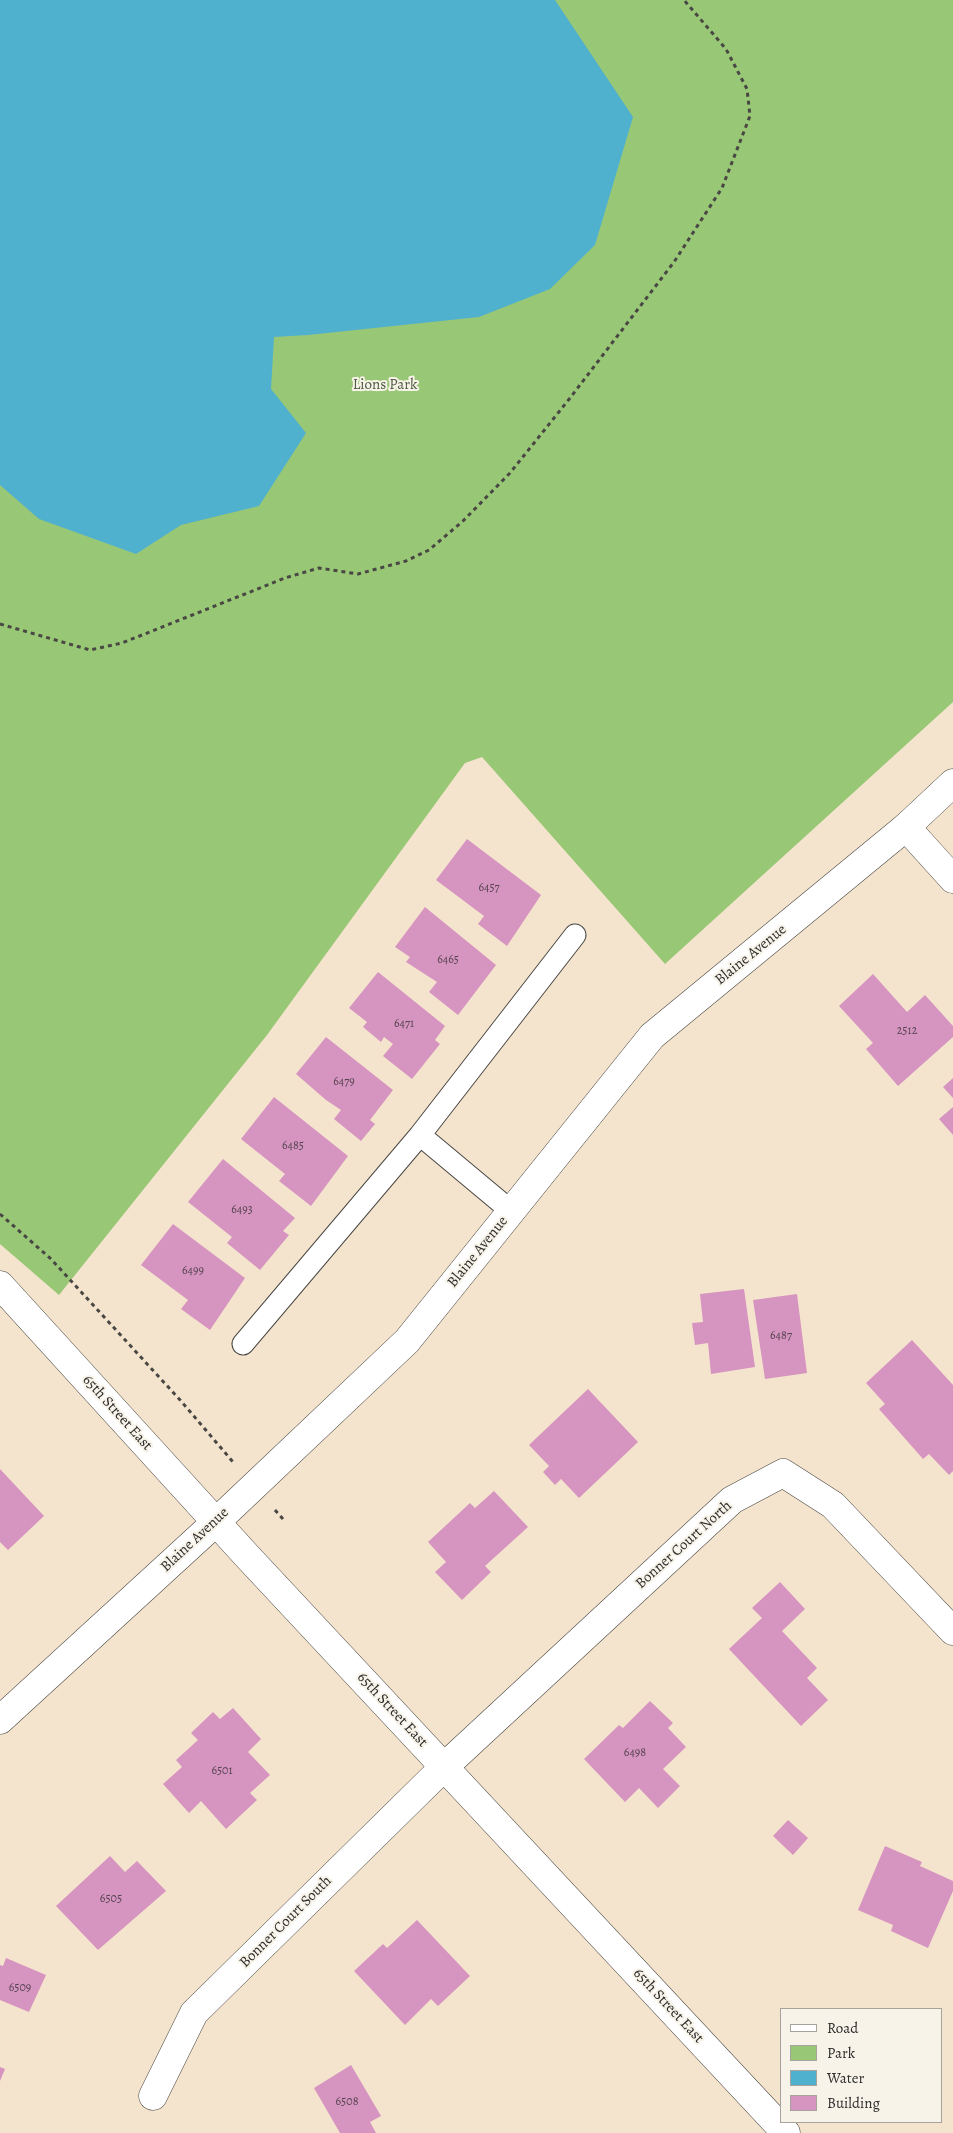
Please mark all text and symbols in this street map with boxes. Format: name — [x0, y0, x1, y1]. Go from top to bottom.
park label: Lions Park — [353, 376, 417, 394]
house number: 6457 — [478, 881, 500, 895]
street label: Blaine Avenue — [712, 921, 790, 989]
house number: 6465 — [437, 953, 459, 967]
house number: 6471 — [394, 1017, 414, 1031]
house number: 2512 — [897, 1024, 917, 1038]
house number: 6479 — [333, 1075, 355, 1089]
house number: 6485 — [282, 1139, 304, 1153]
house number: 6493 — [231, 1203, 253, 1217]
street label: Blaine Avenue — [444, 1213, 512, 1291]
house number: 6499 — [182, 1264, 204, 1278]
house number: 6487 — [770, 1329, 792, 1343]
street label: 65th Street East — [78, 1371, 156, 1455]
street label: Bonner Court North — [632, 1497, 736, 1593]
street label: Blaine Avenue — [157, 1504, 233, 1576]
street label: 65th Street East — [353, 1669, 431, 1751]
house number: 6498 — [624, 1746, 646, 1760]
house number: 6501 — [211, 1764, 233, 1778]
street label: Bonner Court South — [236, 1872, 336, 1972]
house number: 6505 — [100, 1892, 122, 1906]
street label: 65th Street East — [629, 1965, 707, 2047]
house number: 6509 — [9, 1981, 31, 1995]
legend — [780, 2008, 943, 2123]
text: Road — [827, 2018, 858, 2038]
text: Park — [827, 2043, 855, 2063]
text: Water — [827, 2068, 864, 2088]
text: Building — [827, 2093, 880, 2113]
house number: 6508 — [336, 2095, 358, 2109]

